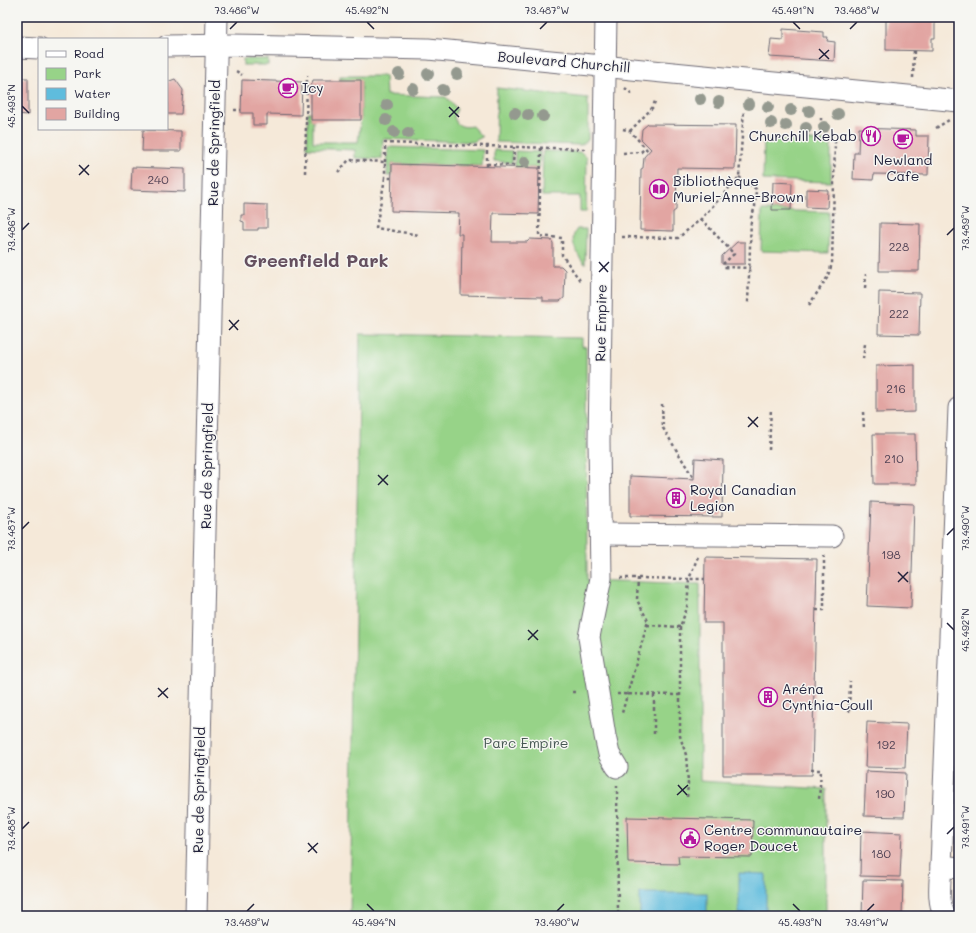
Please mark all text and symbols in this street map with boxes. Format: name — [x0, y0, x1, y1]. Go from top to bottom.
text: 73.486°W — [215, 3, 260, 17]
text: 45.492°N — [345, 3, 389, 17]
text: 73.487°W — [525, 3, 569, 17]
text: 45.491°N — [772, 3, 814, 17]
text: 73.488°W — [835, 3, 880, 17]
legend — [38, 38, 168, 130]
text: Road — [74, 45, 104, 61]
street label: Boulevard Churchill — [497, 46, 631, 77]
text: Park — [74, 65, 101, 81]
cafe icon: Icy — [277, 77, 299, 99]
place label: Icy — [302, 78, 324, 97]
street label: Rue de Springfield — [203, 80, 224, 206]
text: 45.493°N — [4, 84, 18, 128]
text: Water — [74, 85, 111, 101]
text: Building — [74, 105, 120, 121]
restaurant icon: Churchill Kebab — [860, 125, 882, 147]
place label: Churchill Kebab — [749, 126, 857, 145]
cafe icon: Newland Cafe — [892, 128, 914, 150]
place label: Newland Cafe — [874, 150, 932, 185]
house number: 240 — [147, 171, 169, 187]
place label: Bibliothèque Muriel-Anne-Brown — [673, 171, 804, 206]
library icon: Bibliothèque Muriel-Anne-Brown — [648, 178, 670, 200]
text: 73.489°W — [958, 205, 972, 250]
text: 73.486°W — [4, 207, 18, 252]
house number: 228 — [889, 238, 909, 254]
district label: Greenfield Park — [244, 248, 388, 272]
street label: Rue Empire — [590, 284, 611, 362]
house number: 222 — [889, 305, 909, 321]
house number: 216 — [886, 380, 906, 396]
street label: Rue de Springfield — [196, 403, 217, 529]
house number: 210 — [884, 450, 904, 466]
place label: Royal Canadian Legion — [690, 480, 796, 515]
building icon: Royal Canadian Legion — [665, 487, 687, 509]
text: 73.490°W — [958, 505, 972, 550]
text: 73.487°W — [4, 507, 18, 551]
house number: 198 — [881, 546, 901, 562]
text: 45.492°N — [958, 608, 972, 652]
place label: Aréna Cynthia-Coull — [782, 679, 873, 714]
building icon: Aréna Cynthia-Coull — [757, 686, 779, 708]
street label: Rue de Springfield — [188, 727, 209, 853]
park label: Parc Empire — [484, 733, 568, 752]
house number: 192 — [876, 736, 896, 752]
house number: 190 — [875, 785, 896, 801]
text: 73.491°W — [958, 805, 972, 849]
text: 73.488°W — [4, 806, 18, 851]
place label: Centre communautaire Roger Doucet — [704, 820, 862, 855]
public building icon: Centre communautaire Roger Doucet — [679, 827, 701, 849]
house number: 180 — [871, 845, 892, 861]
text: 73.489°W — [225, 915, 270, 929]
text: 45.494°N — [352, 915, 396, 929]
text: 73.490°W — [535, 915, 580, 929]
text: 45.493°N — [778, 915, 822, 929]
text: 73.491°W — [845, 915, 889, 929]

